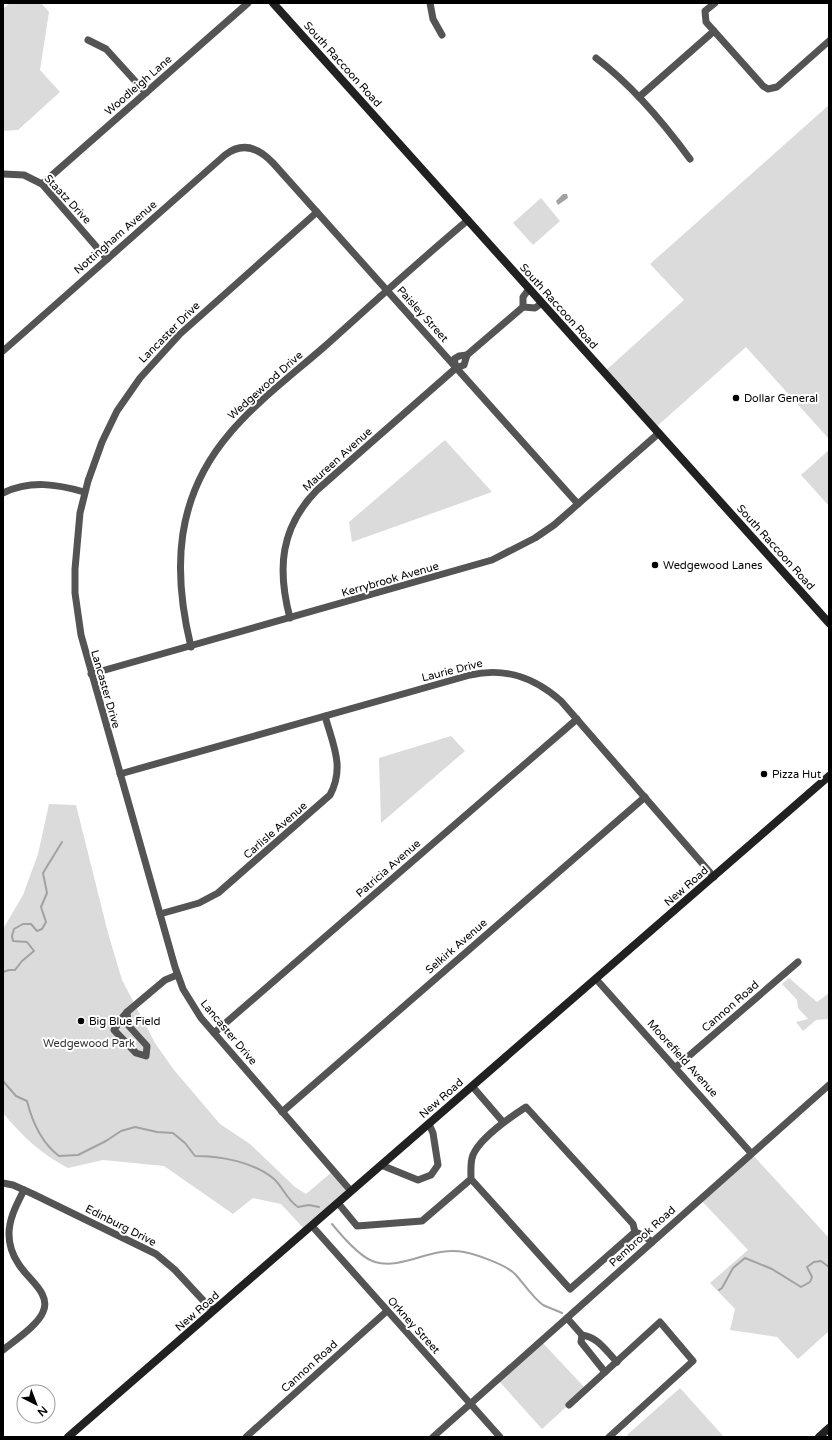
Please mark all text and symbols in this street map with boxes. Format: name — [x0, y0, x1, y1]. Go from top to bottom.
street label: South Raccoon Road — [301, 19, 384, 110]
street label: Woodleigh Lane — [102, 53, 175, 118]
street label: Staatz Drive — [42, 172, 94, 227]
street label: Nottingham Avenue — [71, 198, 159, 277]
street label: South Raccoon Road — [517, 261, 600, 352]
street label: Paisley Street — [394, 284, 451, 345]
street label: Lancaster Drive — [136, 299, 203, 366]
street label: Wedgewood Drive — [225, 348, 305, 422]
place label: Dollar General — [744, 392, 818, 405]
marker: Dollar General — [731, 393, 741, 403]
street label: Maureen Avenue — [300, 425, 375, 494]
street label: South Raccoon Road — [734, 502, 817, 593]
street label: Kerrybrook Avenue — [340, 559, 440, 600]
place label: Wedgewood Lanes — [663, 559, 762, 572]
marker: Wedgewood Lanes — [650, 560, 660, 570]
street label: Lancaster Drive — [88, 648, 123, 730]
street label: Laurie Drive — [420, 657, 484, 684]
place label: Pizza Hut — [772, 768, 821, 781]
marker: Pizza Hut — [759, 769, 769, 779]
street label: Carlisle Avenue — [241, 799, 310, 862]
street label: Patricia Avenue — [353, 837, 423, 900]
street label: New Road — [662, 864, 711, 909]
street label: Selkirk Avenue — [423, 916, 490, 977]
street label: Cannon Road — [699, 978, 761, 1035]
street label: Lancaster Drive — [198, 997, 260, 1068]
place label: Big Blue Field — [89, 1015, 160, 1028]
marker: Big Blue Field — [76, 1016, 86, 1026]
street label: Moorefield Avenue — [645, 1017, 721, 1100]
park label: Wedgewood Park — [43, 1037, 135, 1050]
street label: New Road — [417, 1076, 466, 1121]
street label: Edinburg Drive — [83, 1202, 158, 1249]
street label: Pembrook Road — [607, 1203, 678, 1269]
street label: New Road — [173, 1289, 222, 1334]
street label: Orkney Street — [385, 1294, 443, 1356]
street label: Cannon Road — [279, 1338, 340, 1395]
north arrow — [16, 1384, 56, 1424]
text: N — [35, 1403, 50, 1419]

